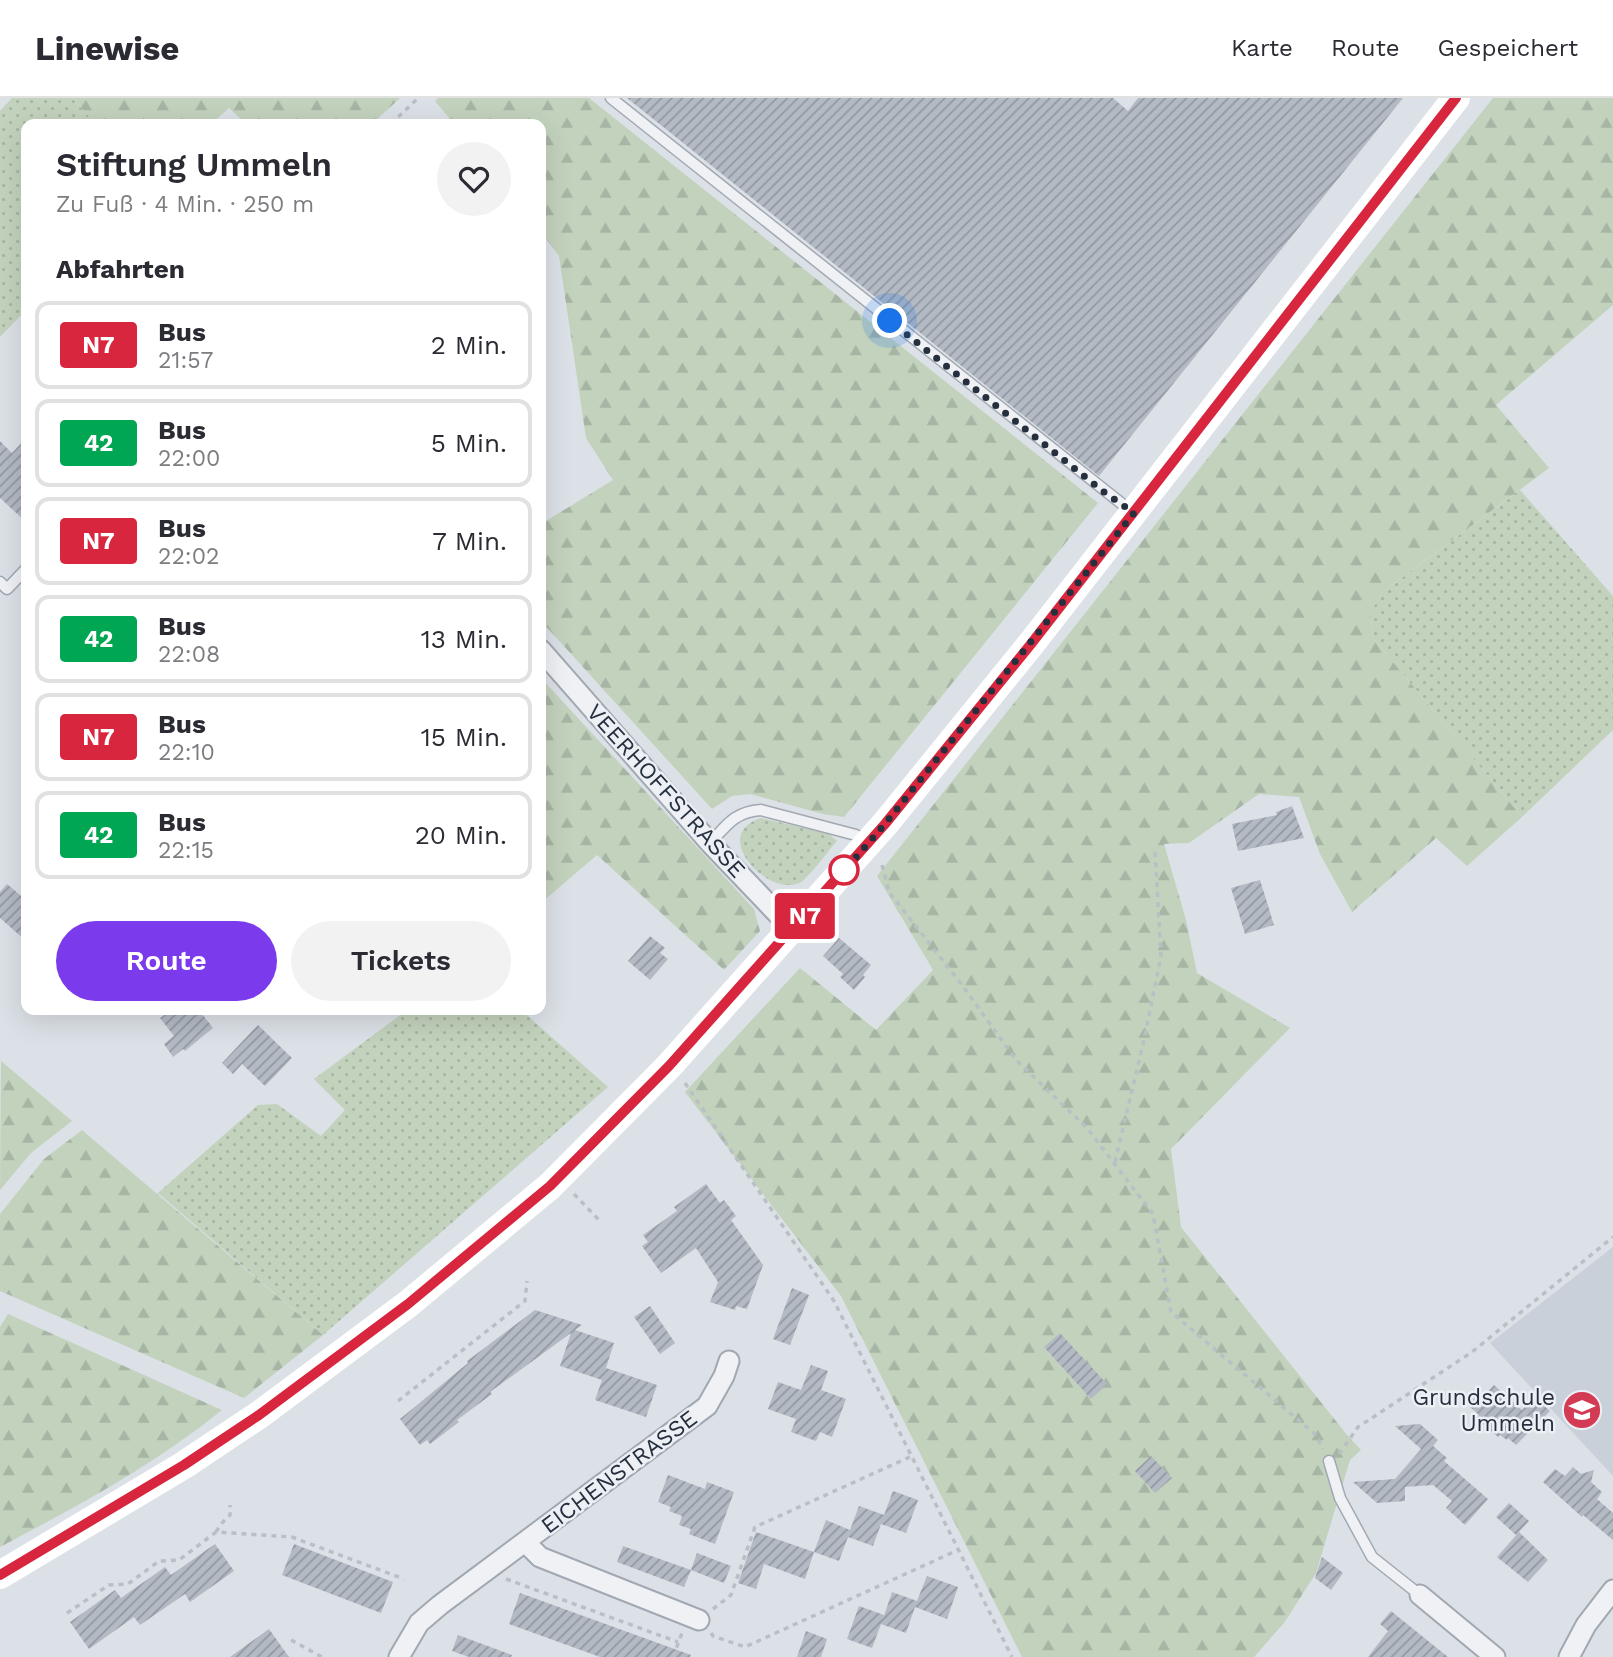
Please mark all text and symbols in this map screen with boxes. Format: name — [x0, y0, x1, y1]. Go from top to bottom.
text: Linewise — [35, 29, 179, 68]
text: Karte — [1231, 34, 1293, 62]
text: Route — [1331, 34, 1400, 62]
text: Gespeichert — [1438, 34, 1578, 62]
button: heart — [437, 142, 511, 216]
text: Stiftung Ummeln — [56, 145, 332, 184]
text: Zu Fuß · 4 Min. · 250 m — [56, 191, 314, 218]
text: Abfahrten — [56, 254, 185, 284]
your location — [872, 303, 907, 338]
text: Bus — [158, 317, 206, 347]
text: 2 Min. — [431, 330, 507, 360]
text: N7 — [82, 331, 115, 359]
text: 21:57 — [158, 347, 213, 374]
text: Bus — [158, 415, 206, 445]
text: 5 Min. — [431, 428, 507, 458]
text: 42 — [84, 429, 113, 457]
text: 22:00 — [158, 445, 220, 472]
text: Bus — [158, 513, 206, 543]
text: 7 Min. — [432, 526, 507, 556]
text: N7 — [82, 527, 115, 555]
text: 22:02 — [158, 543, 219, 570]
text: Bus — [158, 611, 206, 641]
text: 13 Min. — [421, 624, 507, 654]
text: 42 — [84, 625, 113, 653]
text: 22:08 — [158, 641, 220, 668]
street label: VEERHOFFSTRASSE — [581, 699, 751, 883]
text: Bus — [158, 709, 206, 739]
text: 15 Min. — [421, 722, 507, 752]
text: N7 — [82, 723, 115, 751]
text: 22:10 — [158, 739, 215, 766]
text: Bus — [158, 807, 206, 837]
text: 20 Min. — [415, 820, 507, 850]
text: 42 — [84, 821, 113, 849]
text: 22:15 — [158, 837, 214, 864]
unlabelled marker — [829, 855, 859, 885]
line badge: N7 — [774, 893, 836, 939]
text: N7 — [789, 902, 821, 930]
button: Route — [56, 921, 277, 1001]
button: Tickets — [291, 921, 511, 1001]
place label: Grundschule Ummeln — [1412, 1384, 1555, 1437]
school or university icon: Grundschule Ummeln — [1561, 1389, 1603, 1431]
street label: EICHENSTRASSE — [536, 1405, 702, 1539]

